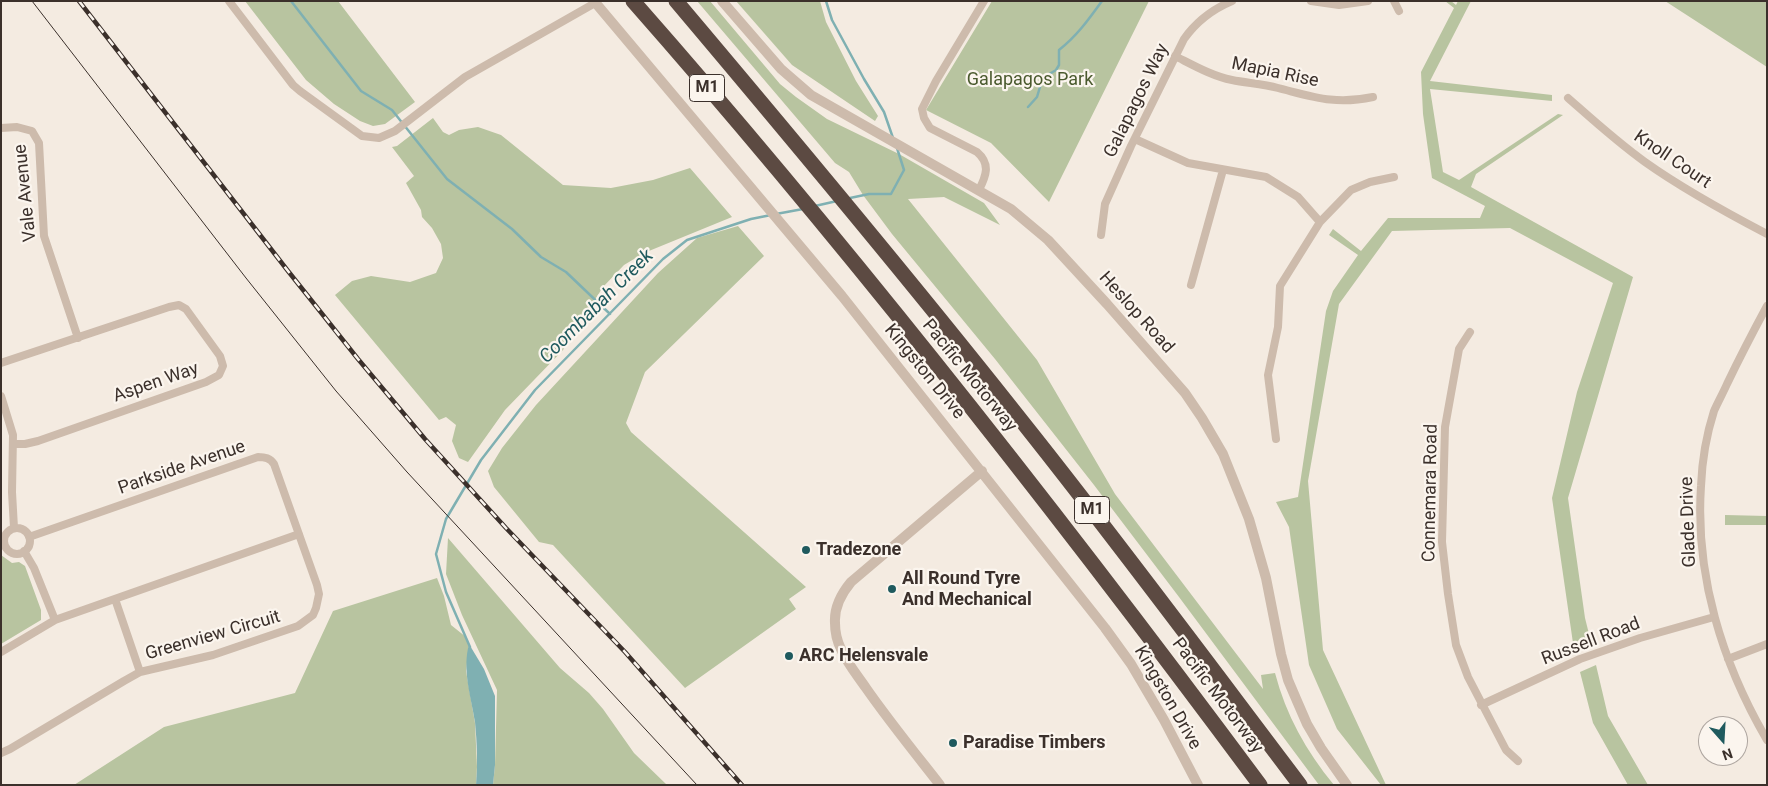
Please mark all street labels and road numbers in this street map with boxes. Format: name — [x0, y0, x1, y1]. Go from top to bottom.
street label: Galapagos Way — [1100, 40, 1174, 162]
street label: Mapia Rise — [1229, 53, 1321, 93]
road number: M1 — [690, 75, 724, 102]
street label: Knoll Court — [1629, 126, 1715, 194]
street label: Vale Avenue — [10, 143, 42, 243]
street label: Heslop Road — [1094, 268, 1178, 358]
street label: Pacific Motorway — [917, 315, 1021, 437]
street label: Kingston Drive — [879, 320, 969, 424]
street label: Aspen Way — [110, 358, 202, 408]
street label: Connemara Road — [1419, 424, 1443, 562]
street label: Parkside Avenue — [116, 436, 248, 500]
street label: Glade Drive — [1677, 476, 1701, 568]
road number: M1 — [1074, 496, 1110, 524]
street label: Greenview Circuit — [143, 606, 283, 666]
street label: Russell Road — [1539, 613, 1643, 671]
street label: Pacific Motorway — [1167, 634, 1267, 758]
street label: Kingston Drive — [1129, 642, 1205, 754]

